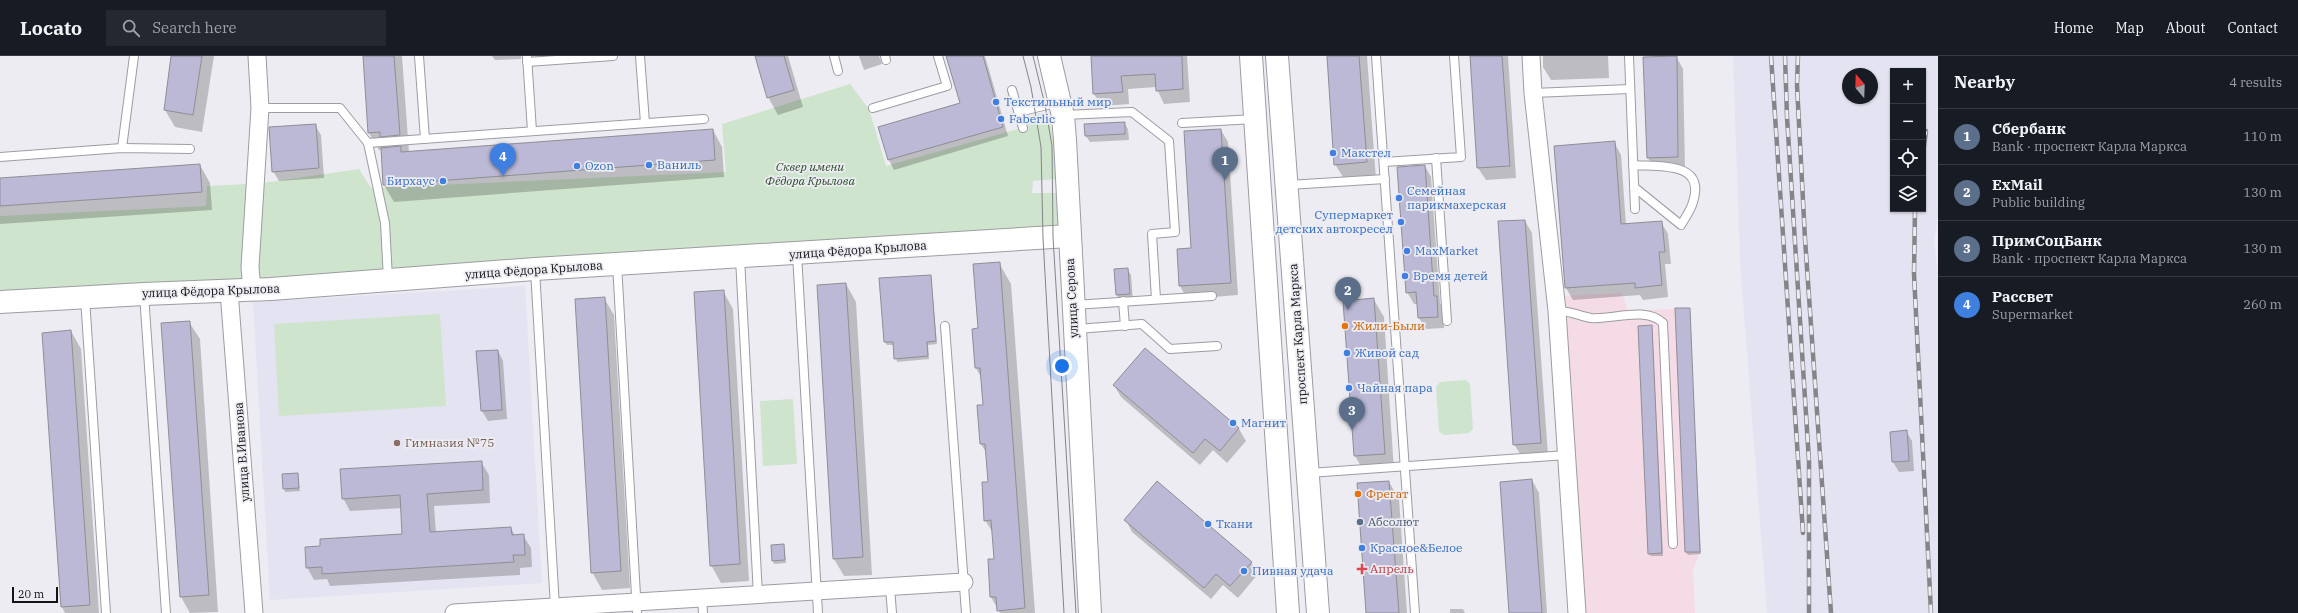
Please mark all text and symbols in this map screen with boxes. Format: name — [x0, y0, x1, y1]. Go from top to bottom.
search box — [106, 10, 386, 46]
text: Locato — [20, 16, 82, 40]
icon: search — [120, 17, 142, 39]
text: Search here — [152, 18, 237, 37]
text: Home — [2054, 19, 2093, 37]
text: Map — [2115, 19, 2144, 37]
text: About — [2166, 19, 2205, 37]
text: Contact — [2227, 19, 2278, 37]
north arrow — [1842, 68, 1878, 104]
map controls — [1890, 68, 1926, 212]
button: + — [1890, 68, 1926, 104]
text: Nearby — [1954, 71, 2015, 93]
text: 4 results — [2229, 74, 2282, 91]
place label: Текстильный мир — [1004, 94, 1111, 109]
marker: Текстильный мир — [991, 97, 1001, 107]
button: − — [1890, 104, 1926, 140]
place label: Faberlic — [1009, 111, 1055, 126]
marker: Faberlic — [996, 114, 1006, 124]
text: Сбербанк — [1992, 119, 2066, 138]
text: 1 — [1963, 128, 1971, 145]
text: 110 m — [2243, 128, 2282, 145]
text: Bank · проспект Карла Маркса — [1992, 138, 2187, 155]
button: locate — [1890, 140, 1926, 176]
pin: 4 — [490, 143, 516, 176]
place label: Макстел — [1341, 145, 1391, 160]
pin: 1 — [1212, 147, 1238, 180]
marker: Макстел — [1328, 148, 1338, 158]
place label: Ваниль — [657, 157, 702, 172]
place label: Ozon — [585, 158, 614, 173]
park label: Сквер имени Фёдора Крылова — [765, 159, 855, 188]
marker: Ваниль — [644, 160, 654, 170]
marker: Ozon — [572, 161, 582, 171]
place label: Бирхаус — [387, 173, 435, 188]
text: ExMail — [1992, 175, 2043, 194]
marker: Бирхаус — [438, 176, 448, 186]
button: layers — [1890, 176, 1926, 212]
place label: Семейная парикмахерская — [1407, 183, 1506, 212]
text: 2 — [1963, 184, 1971, 201]
text: 130 m — [2243, 184, 2282, 201]
marker: Семейная парикмахерская — [1394, 193, 1404, 203]
text: Public building — [1992, 194, 2085, 211]
place label: Супермаркет детских автокресел — [1276, 207, 1393, 236]
marker: Супермаркет детских автокресел — [1396, 217, 1406, 227]
text: ПримСоцБанк — [1992, 231, 2102, 250]
street label: улица Фёдора Крылова — [789, 237, 928, 262]
text: 3 — [1963, 240, 1971, 257]
text: 130 m — [2243, 240, 2282, 257]
place label: MaxMarket — [1415, 243, 1479, 258]
marker: MaxMarket — [1402, 246, 1412, 256]
text: Bank · проспект Карла Маркса — [1992, 250, 2187, 267]
street label: улица Фёдора Крылова — [465, 257, 604, 282]
street label: улица Серова — [1062, 257, 1081, 338]
street label: проспект Карла Маркса — [1285, 263, 1310, 405]
place label: Время детей — [1413, 268, 1488, 283]
marker: Время детей — [1400, 271, 1410, 281]
pin: 2 — [1335, 277, 1361, 310]
street label: улица Фёдора Крылова — [142, 281, 281, 300]
text: Рассвет — [1992, 287, 2053, 306]
text: 4 — [1963, 296, 1971, 313]
text: 260 m — [2243, 296, 2282, 313]
text: Supermarket — [1992, 306, 2073, 323]
place label: Жили-Были — [1353, 318, 1425, 333]
marker: Жили-Были — [1340, 321, 1350, 331]
place label: Живой сад — [1355, 345, 1419, 360]
marker: Живой сад — [1342, 348, 1352, 358]
your location — [1052, 356, 1072, 376]
place label: Чайная пара — [1357, 380, 1433, 395]
marker: Чайная пара — [1344, 383, 1354, 393]
pin: 3 — [1339, 397, 1365, 430]
street label: улица В.Иванова — [231, 401, 252, 502]
place label: Магнит — [1241, 415, 1286, 430]
marker: Магнит — [1228, 418, 1238, 428]
place label: Гимназия №75 — [405, 435, 494, 450]
marker: Гимназия №75 — [392, 438, 402, 448]
place label: Фрегат — [1366, 486, 1408, 501]
marker: Фрегат — [1353, 489, 1363, 499]
place label: Абсолют — [1368, 514, 1419, 529]
place label: Ткани — [1216, 516, 1253, 531]
marker: Абсолют — [1355, 517, 1365, 527]
marker: Ткани — [1203, 519, 1213, 529]
place label: Красное&Белое — [1370, 540, 1463, 555]
marker: Красное&Белое — [1357, 543, 1367, 553]
place label: Апрель — [1370, 561, 1414, 576]
place label: Пивная удача — [1252, 563, 1334, 578]
marker: Апрель — [1357, 564, 1367, 574]
marker: Пивная удача — [1239, 566, 1249, 576]
scale bar — [12, 585, 58, 604]
text: 20 m — [18, 587, 44, 601]

